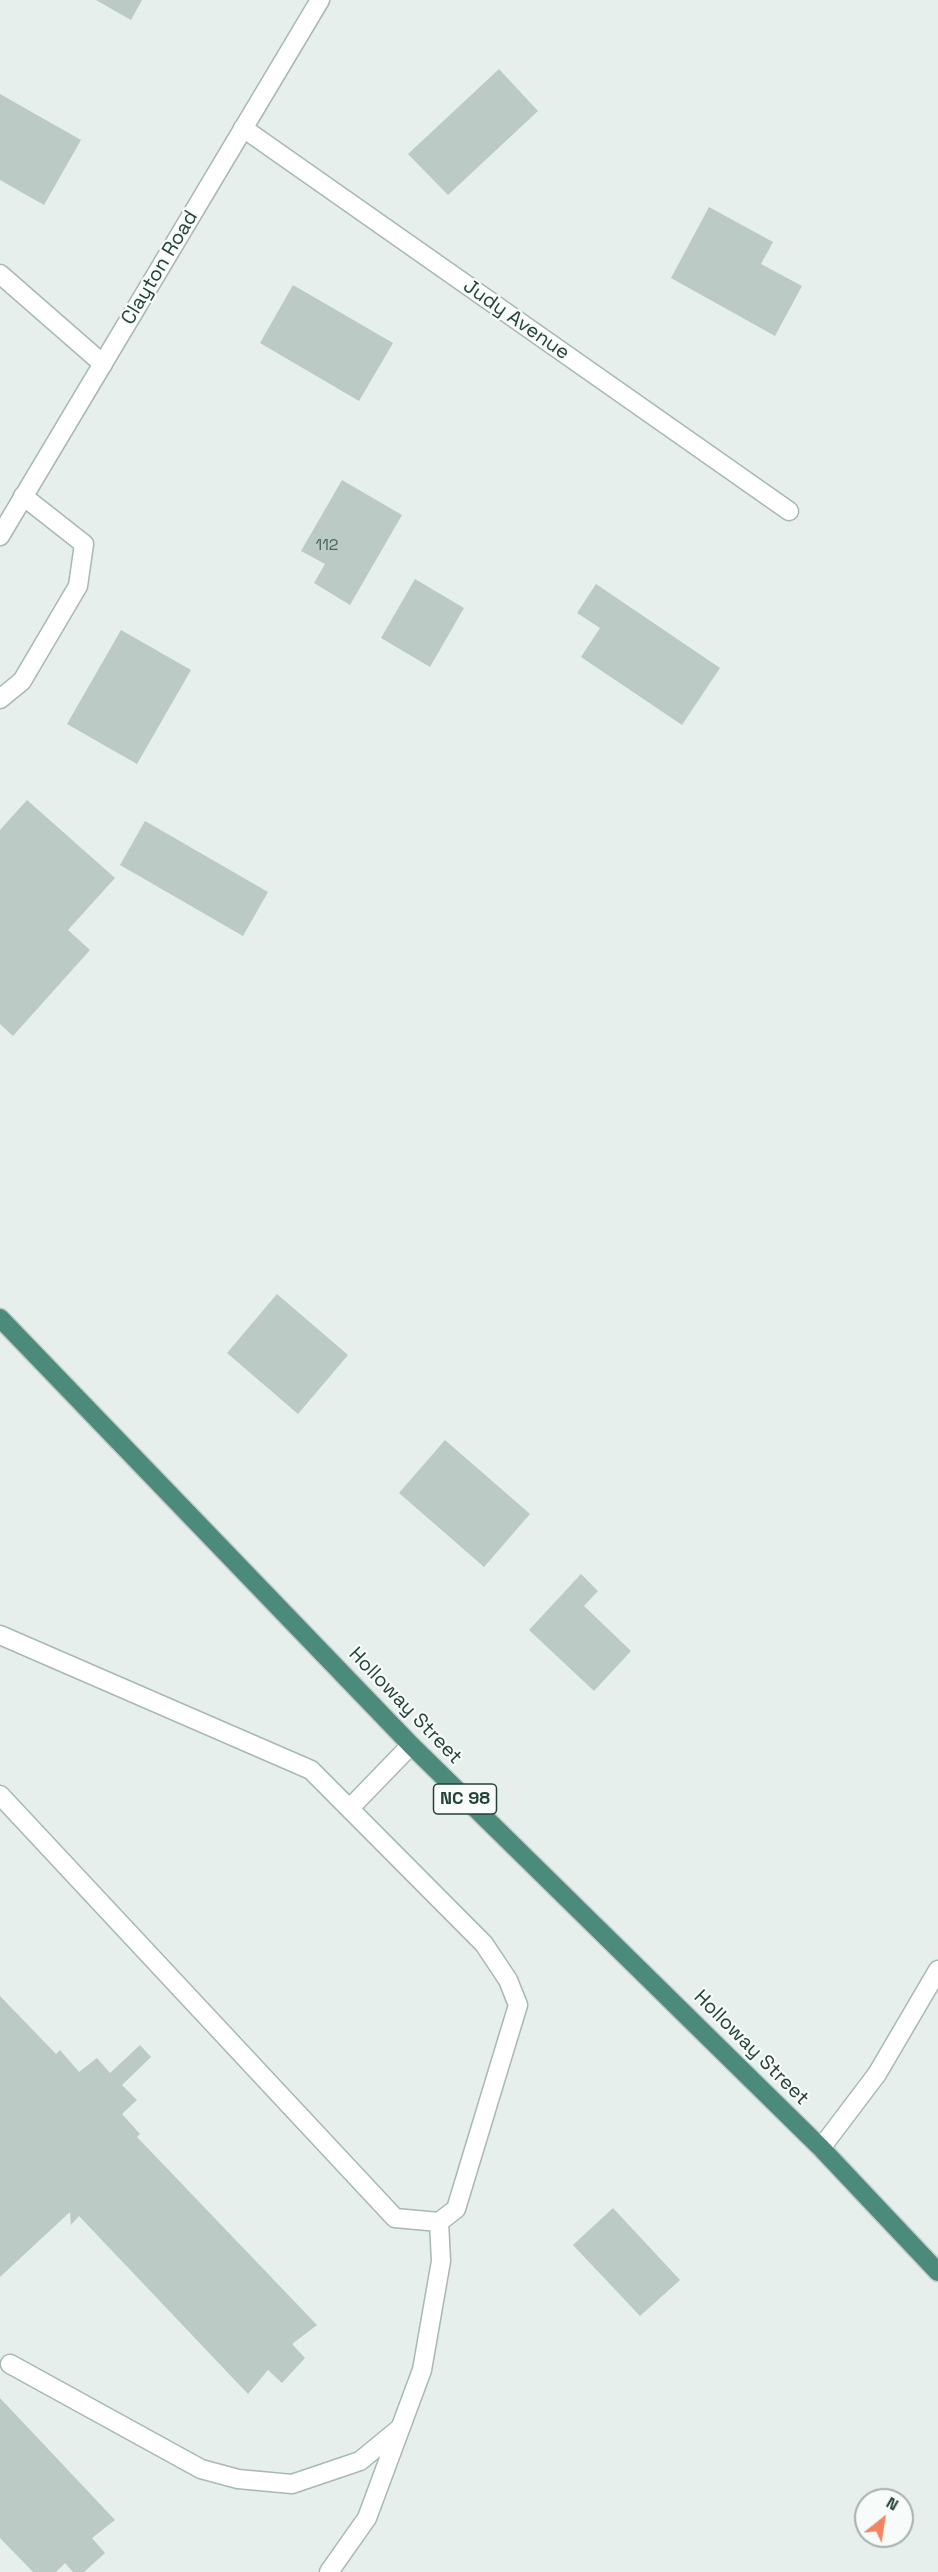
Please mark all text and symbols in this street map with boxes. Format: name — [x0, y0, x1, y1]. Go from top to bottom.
street label: Clayton Road — [117, 207, 203, 329]
street label: Judy Avenue — [458, 274, 574, 366]
house number: 112 — [315, 536, 339, 556]
street label: Holloway Street — [343, 1643, 467, 1769]
road number: NC 98 — [434, 1784, 496, 1814]
street label: Holloway Street — [688, 1985, 814, 2111]
north arrow — [854, 2488, 914, 2548]
text: N — [882, 2492, 902, 2515]

